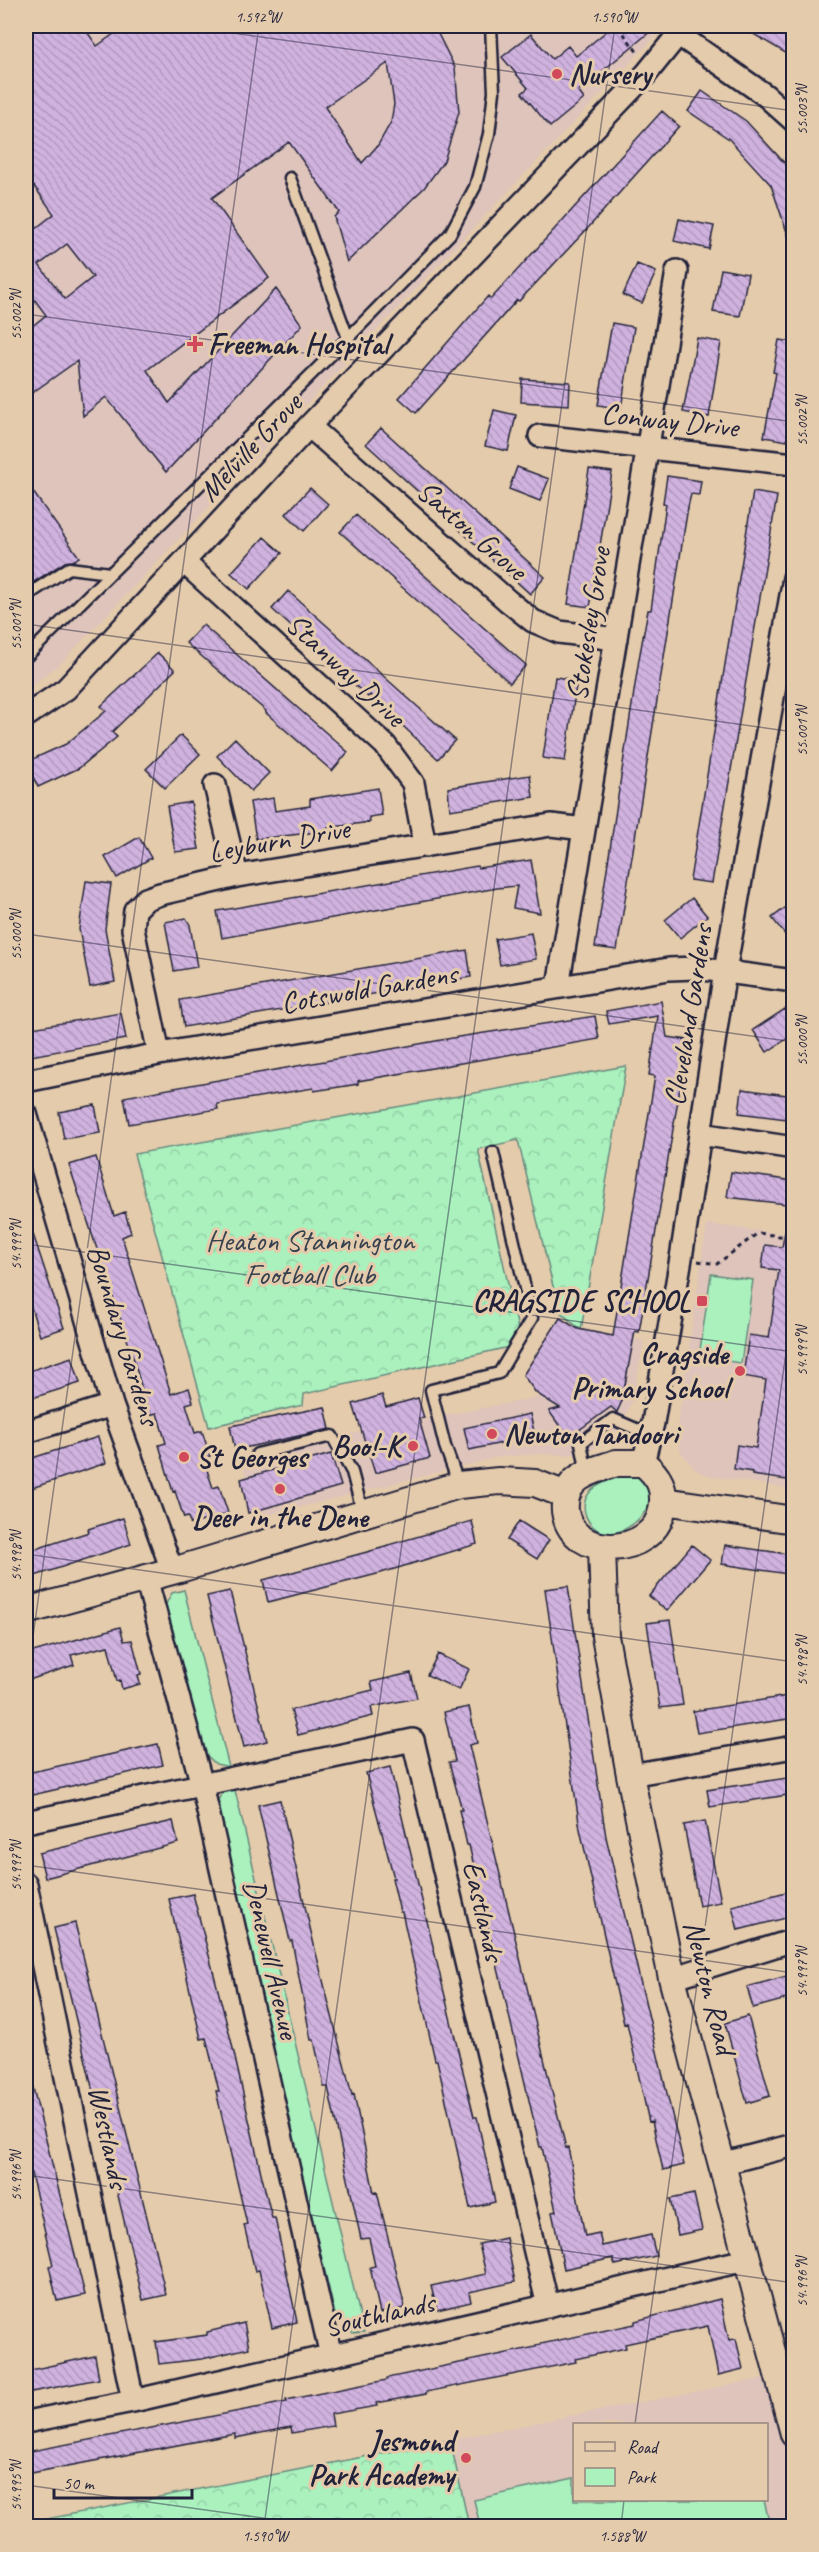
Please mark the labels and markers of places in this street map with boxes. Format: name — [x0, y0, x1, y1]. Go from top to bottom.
place label: Nursery — [569, 55, 654, 93]
marker: Nursery — [550, 67, 564, 81]
place label: Freeman Hospital — [208, 325, 394, 363]
marker: Freeman Hospital — [186, 335, 204, 353]
place label: CRAGSIDE SCHOOL — [472, 1282, 691, 1320]
marker: CRAGSIDE SCHOOL — [695, 1294, 709, 1308]
place label: Cragside Primary School — [572, 1335, 734, 1407]
marker: Cragside Primary School — [733, 1364, 747, 1378]
place label: Newton Tandoori — [504, 1415, 682, 1453]
place label: Boo!-K — [332, 1427, 407, 1465]
marker: Newton Tandoori — [485, 1427, 499, 1441]
place label: St Georges — [196, 1438, 310, 1476]
marker: Boo!-K — [406, 1439, 420, 1453]
marker: St Georges — [177, 1450, 191, 1464]
marker: Deer in the Dene — [273, 1482, 287, 1496]
place label: Deer in the Dene — [192, 1498, 370, 1536]
place label: Jesmond Park Academy — [309, 2422, 459, 2494]
marker: Jesmond Park Academy — [459, 2451, 473, 2465]

